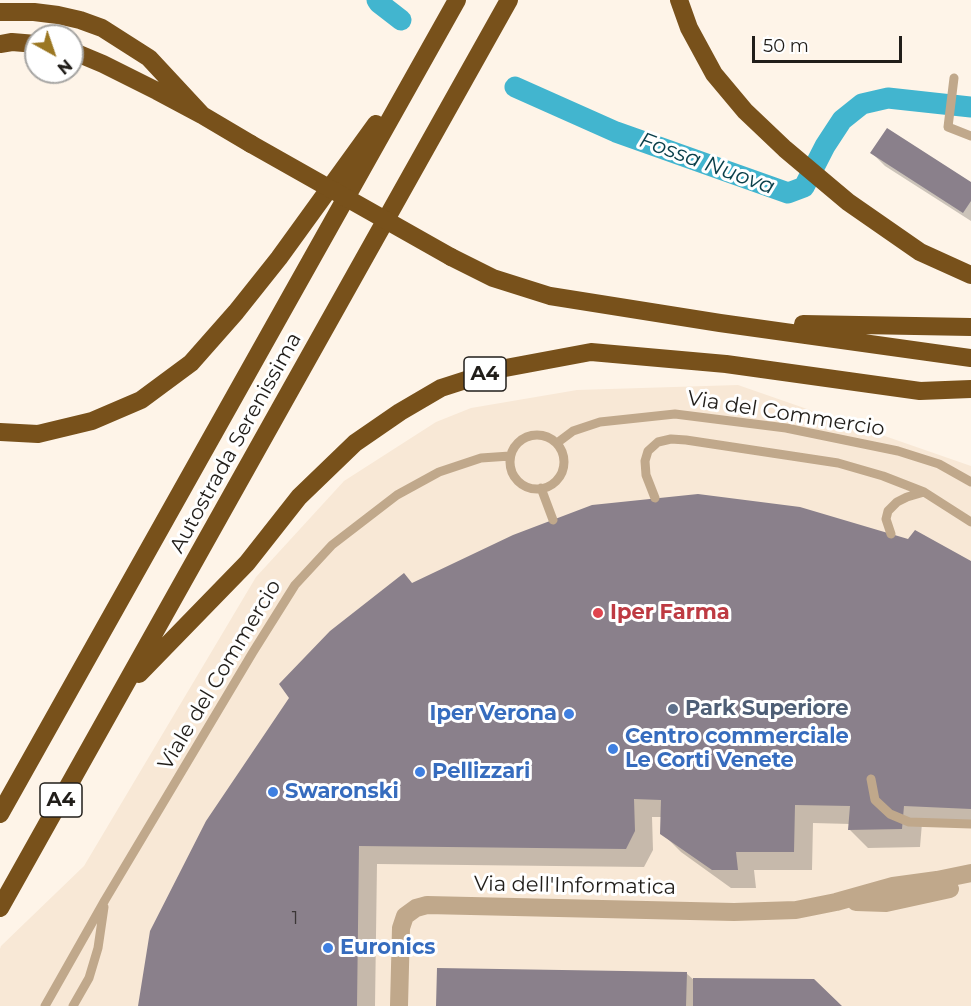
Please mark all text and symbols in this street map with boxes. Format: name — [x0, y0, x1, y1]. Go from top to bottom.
north arrow — [24, 24, 84, 84]
scale bar — [755, 24, 905, 62]
text: 50 m — [763, 35, 809, 57]
text: N — [54, 55, 76, 78]
water label: Fossa Nuova — [636, 127, 778, 201]
street label: Autostrada Serenissima — [165, 328, 307, 558]
road number: A4 — [464, 357, 506, 391]
street label: Via del Commercio — [686, 386, 886, 442]
street label: Viale del Commercio — [153, 575, 287, 775]
place label: Iper Farma — [610, 600, 730, 626]
marker: Iper Farma — [591, 606, 605, 620]
place label: Park Superiore — [685, 696, 848, 722]
place label: Iper Verona — [430, 701, 557, 727]
marker: Park Superiore — [666, 702, 680, 716]
marker: Iper Verona — [562, 707, 576, 721]
place label: Centro commerciale Le Corti Venete — [625, 724, 849, 774]
marker: Centro commerciale Le Corti Venete — [606, 742, 620, 756]
place label: Pellizzari — [432, 759, 530, 785]
marker: Pellizzari — [413, 765, 427, 779]
place label: Swaronski — [285, 779, 399, 805]
road number: A4 — [40, 783, 82, 817]
marker: Swaronski — [266, 785, 280, 799]
street label: Via dell'Informatica — [474, 872, 676, 900]
house number: 1 — [292, 908, 298, 930]
place label: Euronics — [340, 935, 435, 961]
marker: Euronics — [321, 941, 335, 955]

